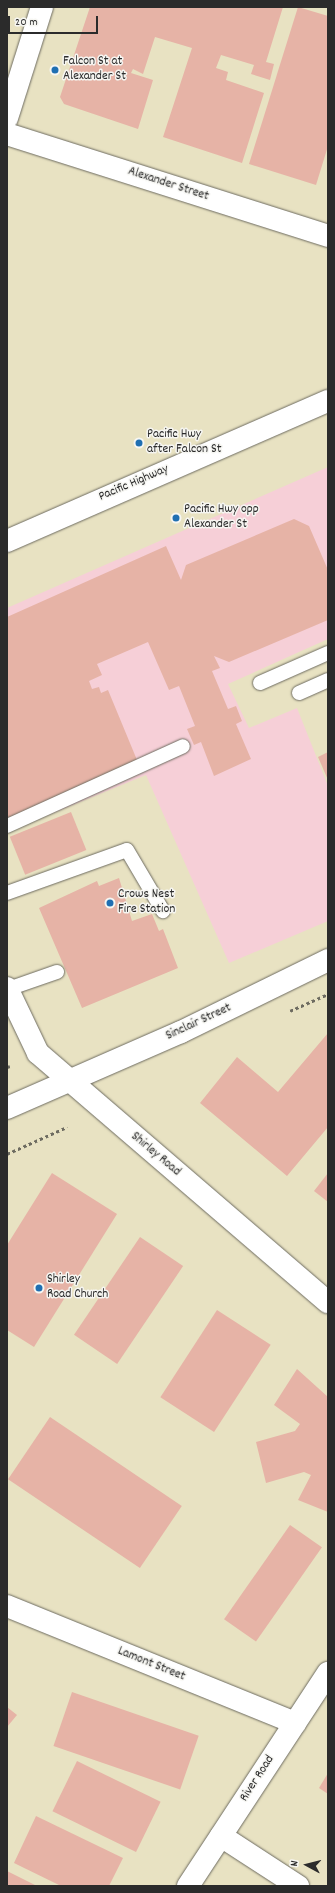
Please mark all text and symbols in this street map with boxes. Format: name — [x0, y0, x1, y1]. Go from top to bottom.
scale bar — [10, 8, 100, 34]
text: 20 m — [15, 14, 38, 31]
place label: Falcon St at Alexander St — [63, 55, 126, 86]
marker: Falcon St at Alexander St — [50, 65, 60, 75]
street label: Alexander Street — [126, 165, 210, 205]
place label: Pacific Hwy after Falcon St — [147, 428, 222, 459]
marker: Pacific Hwy after Falcon St — [134, 438, 144, 448]
street label: Pacific Highway — [97, 462, 171, 506]
place label: Pacific Hwy opp Alexander St — [184, 503, 259, 534]
marker: Pacific Hwy opp Alexander St — [171, 513, 181, 523]
place label: Crows Nest Fire Station — [118, 888, 175, 919]
marker: Crows Nest Fire Station — [105, 898, 115, 908]
street label: Sinclair Street — [164, 1001, 234, 1045]
street label: Shirley Road — [127, 1130, 183, 1180]
place label: Shirley Road Church — [47, 1273, 108, 1304]
marker: Shirley Road Church — [34, 1283, 44, 1293]
street label: Lamont Street — [115, 1644, 187, 1686]
street label: River Road — [237, 1753, 279, 1805]
north arrow — [287, 1845, 327, 1885]
text: N — [287, 1860, 303, 1867]

